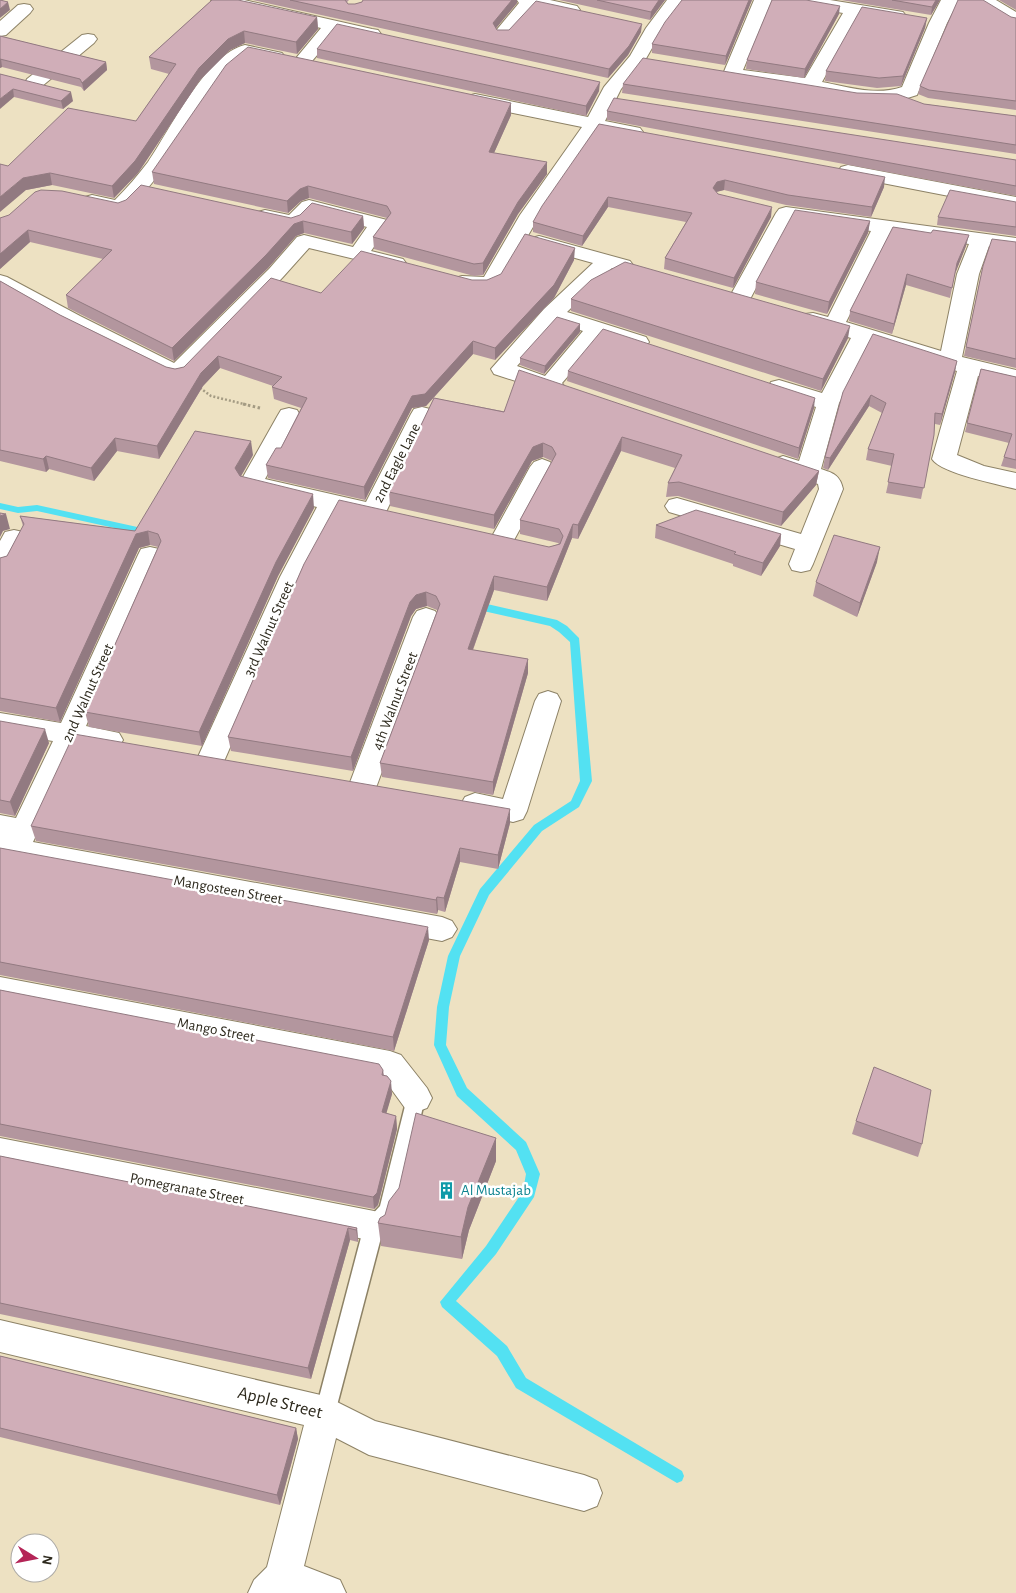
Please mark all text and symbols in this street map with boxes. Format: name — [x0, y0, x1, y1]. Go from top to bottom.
street label: 2nd Eagle Lane — [371, 421, 423, 505]
street label: 3rd Walnut Street — [241, 579, 297, 679]
street label: 2nd Walnut Street — [60, 641, 116, 744]
street label: 4th Walnut Street — [369, 650, 421, 752]
street label: Mangosteen Street — [172, 873, 284, 907]
street label: Mango Street — [176, 1015, 256, 1045]
street label: Pomegranate Street — [129, 1171, 246, 1207]
building icon: Al Mustajab — [437, 1180, 457, 1200]
place label: Al Mustajab — [461, 1183, 531, 1198]
street label: Apple Street — [236, 1384, 324, 1422]
north arrow — [10, 1533, 60, 1583]
text: N — [39, 1554, 55, 1566]

